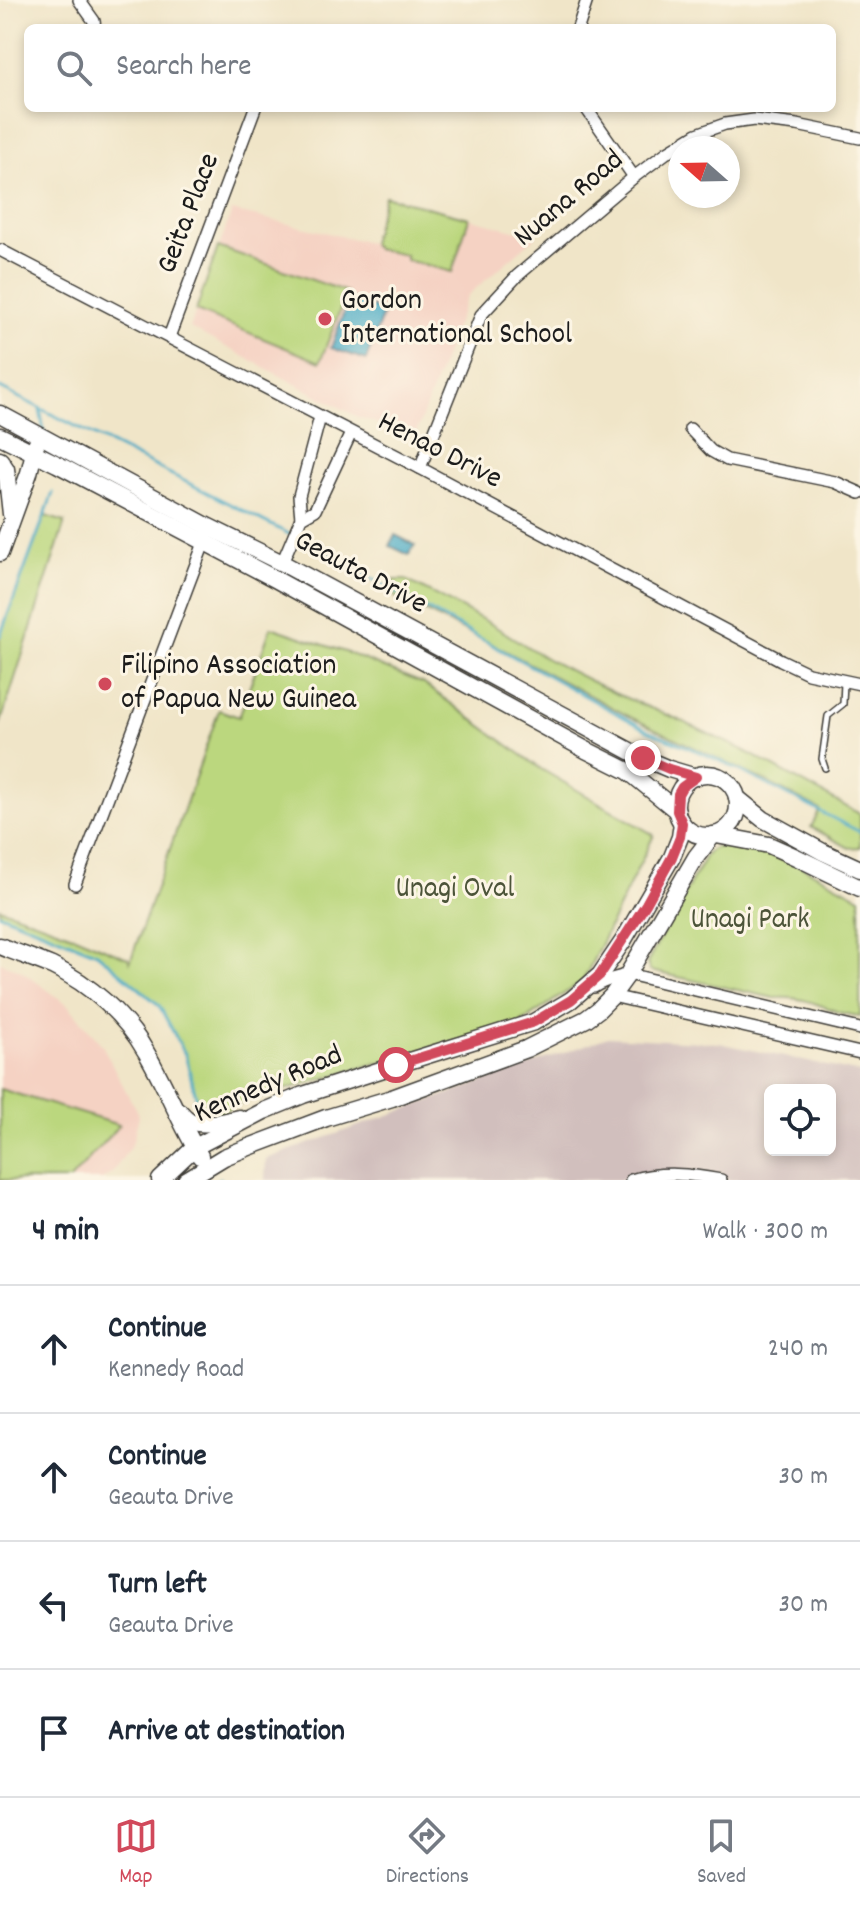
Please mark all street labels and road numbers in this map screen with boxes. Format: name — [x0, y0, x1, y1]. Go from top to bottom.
street label: Nuana Road — [505, 141, 635, 259]
street label: Geita Place — [147, 148, 233, 280]
street label: Henao Drive — [369, 402, 509, 502]
street label: Geauta Drive — [286, 521, 434, 627]
street label: Kennedy Road — [188, 1036, 350, 1136]

